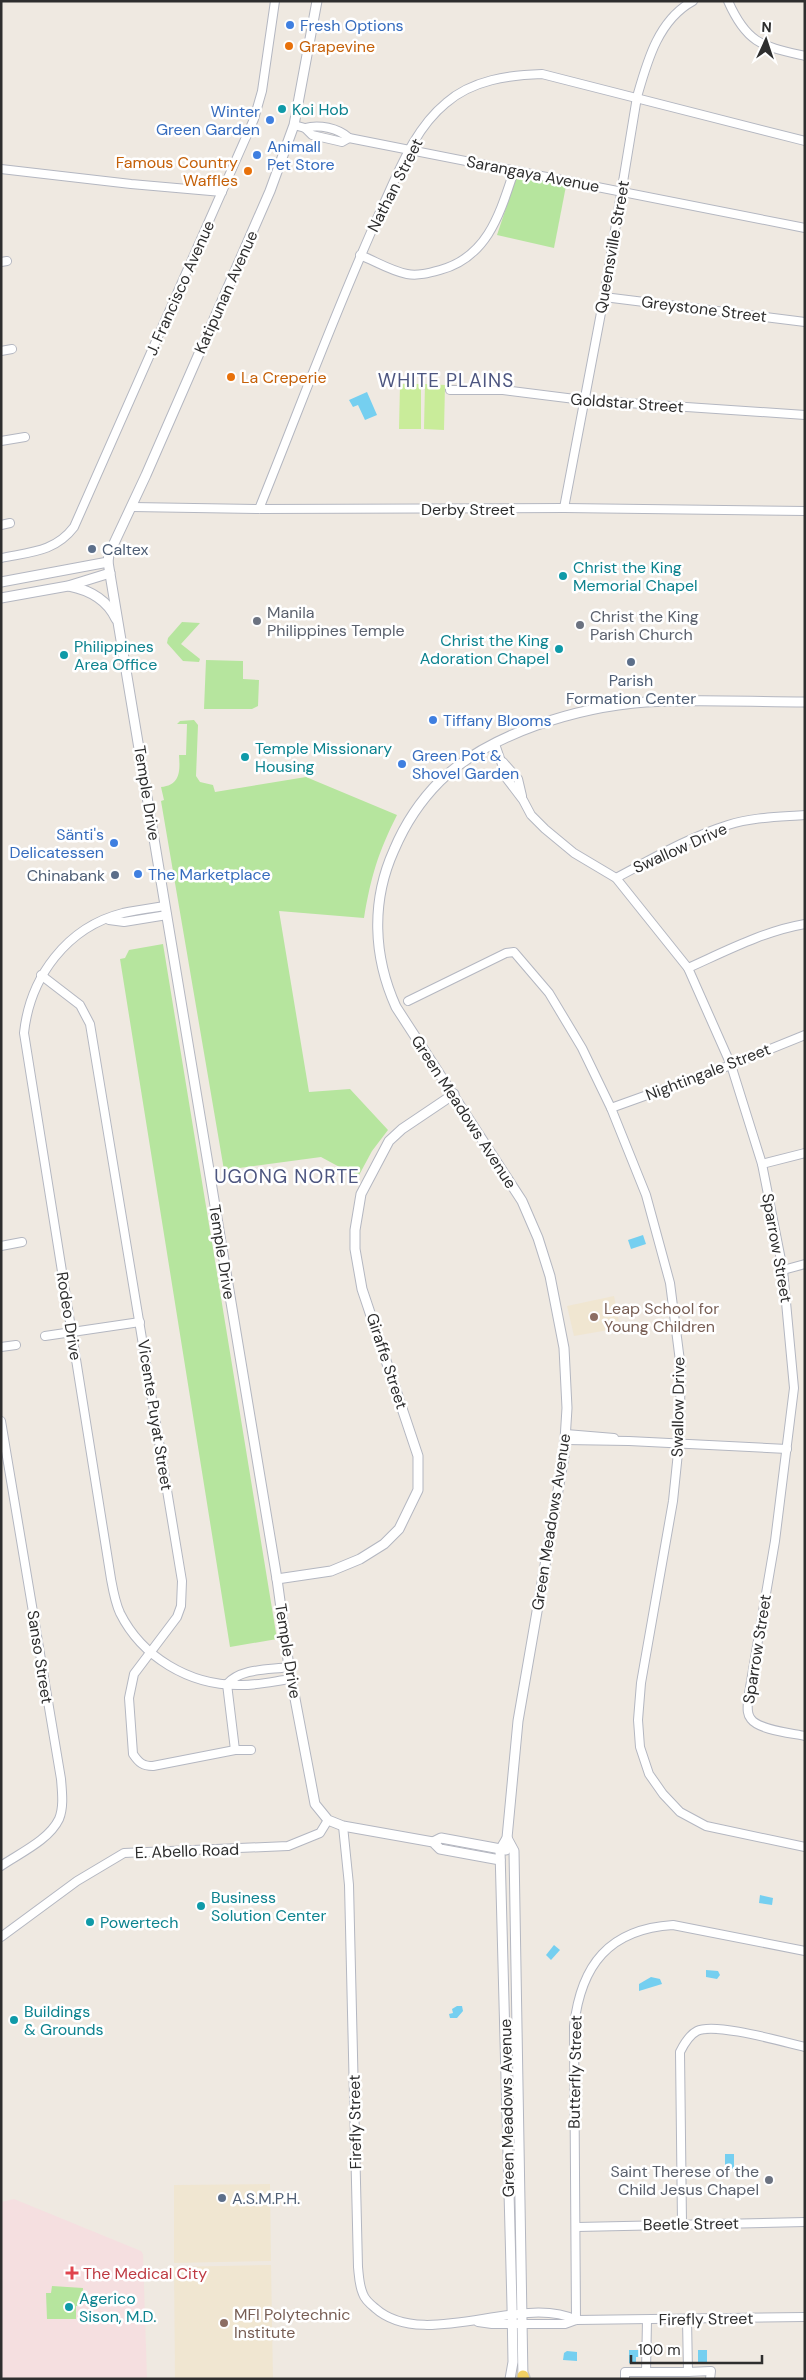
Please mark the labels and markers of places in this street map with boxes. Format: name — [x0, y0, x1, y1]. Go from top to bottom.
place label: Fresh Options — [300, 15, 404, 36]
marker: Fresh Options — [284, 19, 296, 31]
place label: Grapevine — [299, 36, 375, 57]
marker: Grapevine — [283, 40, 295, 52]
place label: Koi Hob — [292, 99, 349, 120]
place label: Winter Green Garden — [156, 101, 260, 140]
marker: Koi Hob — [276, 103, 288, 115]
marker: Winter Green Garden — [264, 114, 276, 126]
place label: Animall Pet Store — [267, 136, 335, 175]
marker: Animall Pet Store — [251, 149, 263, 161]
place label: Famous Country Waffles — [116, 152, 238, 191]
marker: Famous Country Waffles — [242, 165, 254, 177]
place label: La Creperie — [241, 367, 327, 388]
marker: La Creperie — [225, 371, 237, 383]
place label: Caltex — [102, 539, 149, 560]
marker: Caltex — [86, 543, 98, 555]
place label: Christ the King Memorial Chapel — [573, 557, 698, 596]
marker: Christ the King Memorial Chapel — [557, 570, 569, 582]
place label: Manila Philippines Temple — [267, 602, 405, 641]
place label: Christ the King Parish Church — [590, 606, 699, 645]
marker: Manila Philippines Temple — [251, 615, 263, 627]
marker: Christ the King Parish Church — [574, 619, 586, 631]
place label: Christ the King Adoration Chapel — [420, 630, 549, 669]
place label: Philippines Area Office — [74, 636, 157, 675]
marker: Christ the King Adoration Chapel — [553, 643, 565, 655]
marker: Philippines Area Office — [58, 649, 70, 661]
marker: Parish Formation Center — [625, 656, 637, 668]
place label: Parish Formation Center — [566, 670, 696, 709]
place label: Tiffany Blooms — [443, 710, 552, 731]
marker: Tiffany Blooms — [427, 714, 439, 726]
place label: Temple Missionary Housing — [255, 738, 392, 777]
place label: Green Pot & Shovel Garden — [412, 745, 519, 784]
marker: Temple Missionary Housing — [239, 751, 251, 763]
marker: Green Pot & Shovel Garden — [396, 758, 408, 770]
place label: Sänti's Delicatessen — [9, 824, 104, 863]
marker: Sänti's Delicatessen — [108, 837, 120, 849]
place label: The Marketplace — [148, 864, 271, 885]
place label: Chinabank — [27, 865, 105, 886]
marker: The Marketplace — [132, 868, 144, 880]
marker: Chinabank — [109, 869, 121, 881]
place label: Leap School for Young Children — [604, 1298, 719, 1337]
marker: Leap School for Young Children — [588, 1311, 600, 1323]
place label: Business Solution Center — [211, 1887, 326, 1926]
marker: Business Solution Center — [195, 1900, 207, 1912]
place label: Powertech — [100, 1912, 178, 1933]
marker: Powertech — [84, 1916, 96, 1928]
place label: Buildings & Grounds — [24, 2001, 104, 2040]
marker: Buildings & Grounds — [8, 2014, 20, 2026]
place label: Saint Therese of the Child Jesus Chapel — [610, 2161, 759, 2200]
marker: Saint Therese of the Child Jesus Chapel — [763, 2174, 775, 2186]
place label: A.S.M.P.H. — [232, 2188, 300, 2209]
marker: A.S.M.P.H. — [216, 2192, 228, 2204]
place label: The Medical City — [83, 2263, 207, 2284]
marker: The Medical City — [65, 2266, 79, 2280]
place label: Agerico Sison, M.D. — [79, 2288, 156, 2327]
marker: Agerico Sison, M.D. — [63, 2301, 75, 2313]
place label: MFI Polytechnic Institute — [234, 2304, 350, 2343]
marker: MFI Polytechnic Institute — [218, 2317, 230, 2329]

